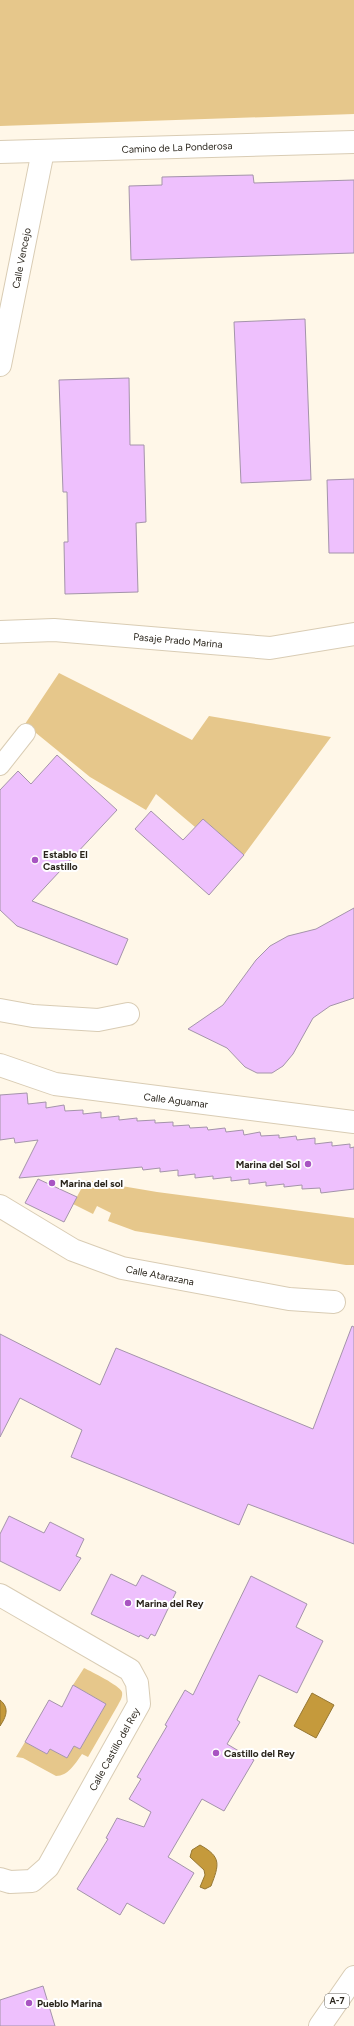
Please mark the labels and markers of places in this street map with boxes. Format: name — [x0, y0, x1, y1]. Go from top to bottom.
place label: Establo El Castillo — [43, 848, 88, 873]
marker: Establo El Castillo — [30, 855, 40, 865]
place label: Marina del Sol — [236, 1158, 300, 1171]
marker: Marina del Sol — [303, 1159, 313, 1169]
place label: Marina del sol — [60, 1177, 123, 1190]
marker: Marina del sol — [47, 1178, 57, 1188]
place label: Marina del Rey — [136, 1597, 204, 1610]
marker: Marina del Rey — [123, 1598, 133, 1608]
place label: Castillo del Rey — [224, 1747, 295, 1760]
marker: Castillo del Rey — [211, 1748, 221, 1758]
place label: Pueblo Marina — [37, 1997, 102, 2010]
marker: Pueblo Marina — [24, 1998, 34, 2008]

